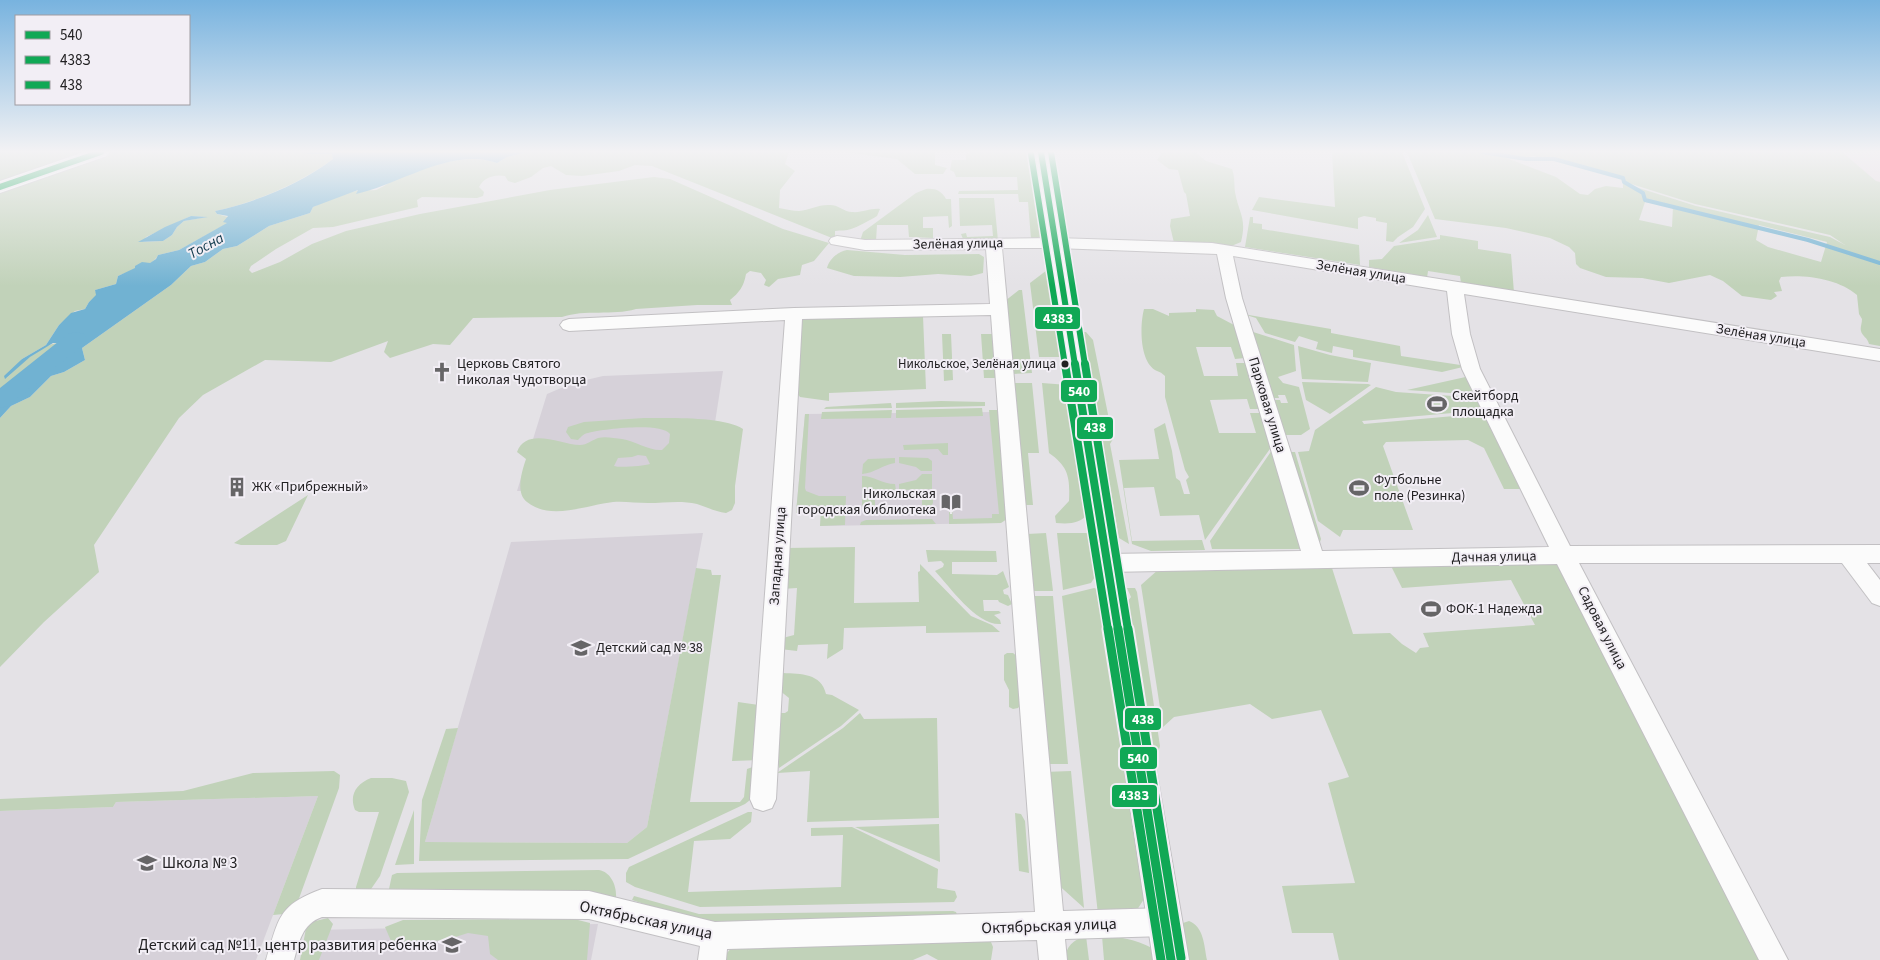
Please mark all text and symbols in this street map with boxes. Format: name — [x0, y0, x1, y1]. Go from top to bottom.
legend — [15, 15, 190, 105]
text: 540 — [60, 25, 82, 46]
text: 438З — [60, 50, 91, 71]
text: 438 — [60, 75, 82, 96]
water label: Тосна — [184, 228, 228, 264]
street label: Зелёная улица — [913, 233, 1003, 255]
street label: Зелёная улица — [1315, 255, 1407, 289]
line badge: 438З — [1034, 306, 1081, 330]
text: 438З — [1043, 309, 1073, 329]
street label: Зелёная улица — [1715, 319, 1807, 353]
place label: Церковь Святого Николая Чудотворца — [457, 354, 586, 390]
place label: Никольское, Зелёная улица — [898, 355, 1056, 373]
street label: Парковая улица — [1243, 355, 1291, 455]
marker: Никольское, Зелёная улица — [1060, 359, 1070, 369]
church icon: Церковь Святого Николая Чудотворца — [431, 361, 453, 383]
line badge: 540 — [1060, 379, 1098, 403]
text: 540 — [1068, 382, 1090, 402]
place label: Скейтборд площадка — [1452, 386, 1519, 422]
sports icon: Скейтборд площадка — [1426, 393, 1448, 415]
line badge: 438 — [1076, 416, 1114, 440]
text: 438 — [1084, 418, 1106, 438]
place label: Футбольне поле (Резинка) — [1374, 470, 1466, 506]
building icon: ЖК «Прибрежный» — [226, 476, 248, 498]
place label: ЖК «Прибрежный» — [252, 477, 368, 497]
sports icon: Футбольне поле (Резинка) — [1348, 477, 1370, 499]
place label: Никольская городская библиотека — [797, 484, 936, 520]
library icon: Никольская городская библиотека — [940, 491, 962, 513]
street label: Западная улица — [765, 506, 791, 606]
street label: Дачная улица — [1451, 546, 1537, 568]
street label: Садовая улица — [1572, 583, 1632, 673]
sports icon: ФОК-1 Надежда — [1420, 598, 1442, 620]
place label: ФОК-1 Надежда — [1446, 599, 1542, 619]
school or university icon: Детский сад № 38 — [570, 637, 592, 659]
place label: Детский сад № 38 — [596, 638, 703, 658]
line badge: 438 — [1124, 707, 1162, 731]
text: 438 — [1132, 710, 1154, 730]
line badge: 540 — [1119, 746, 1158, 770]
text: 540 — [1127, 749, 1149, 769]
line badge: 438З — [1111, 784, 1158, 808]
text: 438З — [1119, 786, 1149, 806]
school or university icon: Школа № 3 — [136, 852, 158, 874]
place label: Школа № 3 — [162, 852, 238, 874]
street label: Октябрьская улица — [578, 895, 714, 945]
street label: Октябрьская улица — [981, 913, 1117, 939]
place label: Детский сад №11, центр развития ребенка — [138, 934, 437, 956]
school or university icon: Детский сад №11, центр развития ребенка — [441, 934, 463, 956]

